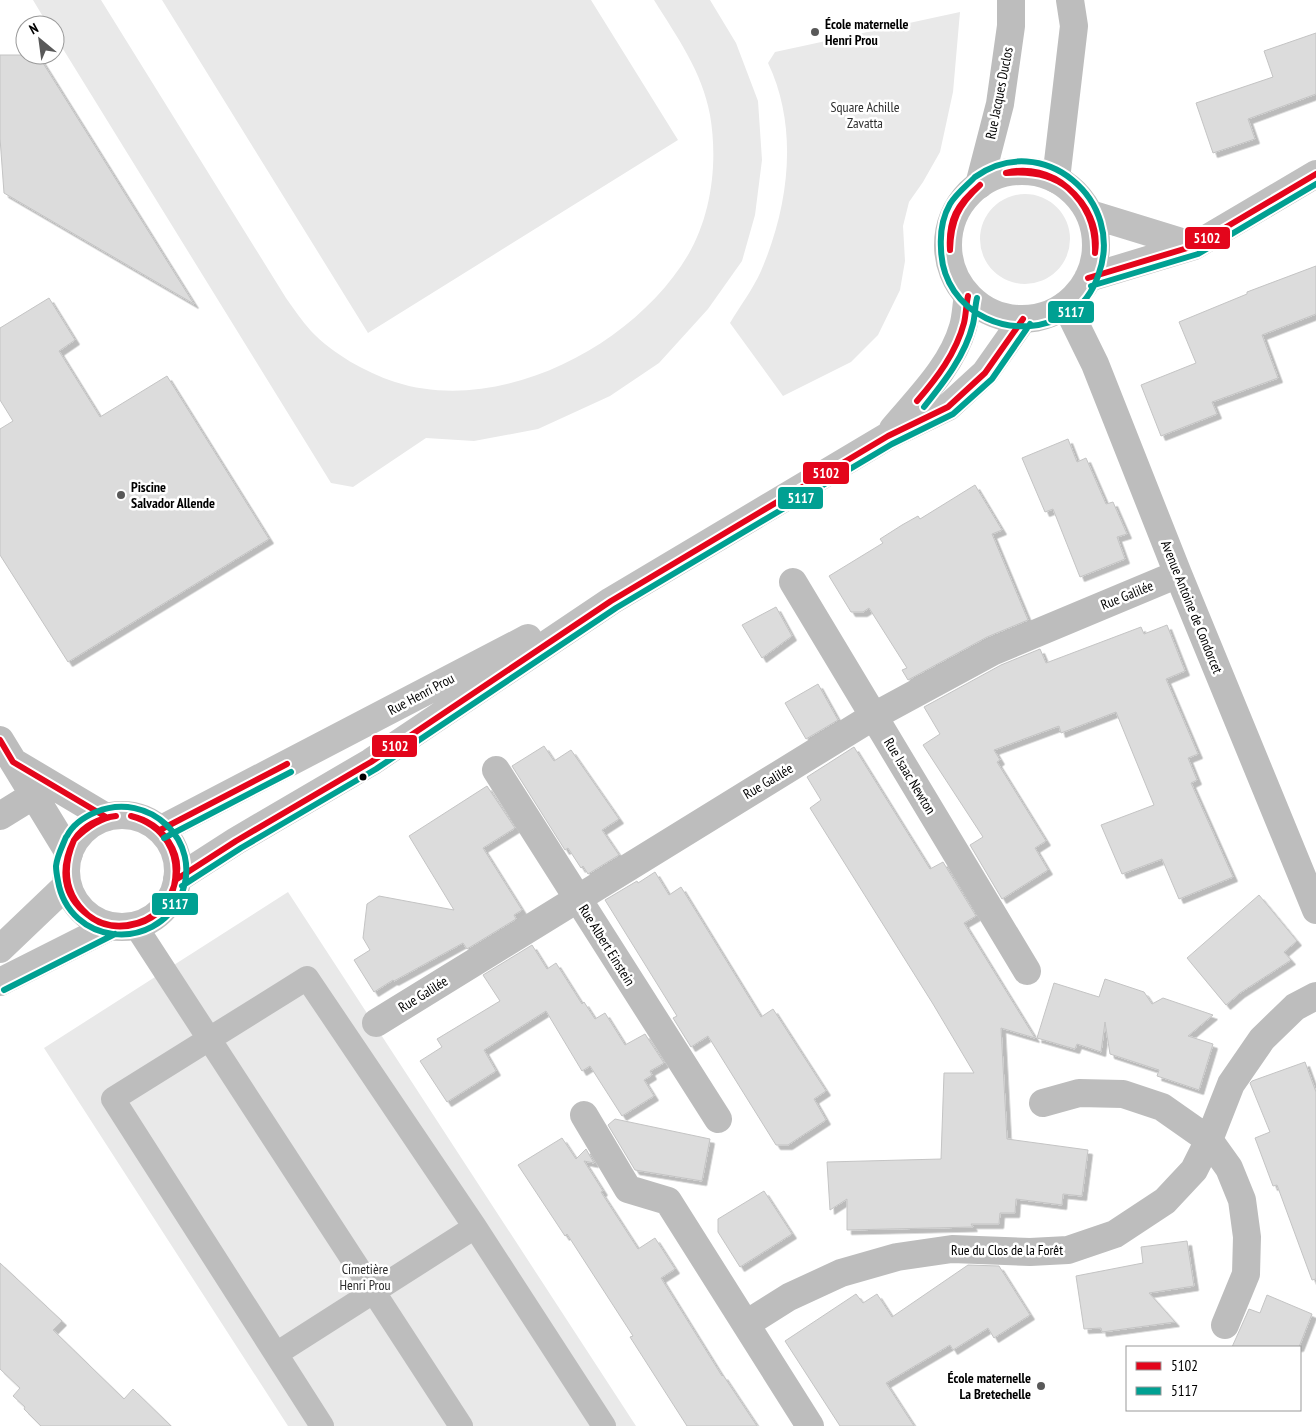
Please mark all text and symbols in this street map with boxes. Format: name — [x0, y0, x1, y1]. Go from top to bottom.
north arrow — [15, 15, 65, 65]
place label: École maternelle Henri Prou — [825, 15, 909, 49]
text: N — [26, 19, 41, 38]
marker: École maternelle Henri Prou — [809, 26, 821, 38]
street label: Rue Jacques Duclos — [981, 45, 1017, 141]
park label: Square Achille Zavatta — [831, 98, 900, 132]
line badge: 5102 — [1184, 226, 1231, 250]
text: 5102 — [1194, 229, 1220, 247]
line badge: 5117 — [1047, 300, 1095, 324]
text: 5117 — [1058, 303, 1085, 321]
line badge: 5102 — [802, 461, 850, 485]
text: 5102 — [813, 464, 839, 482]
place label: Piscine Salvador Allende — [131, 478, 215, 512]
line badge: 5117 — [777, 486, 824, 510]
marker: Piscine Salvador Allende — [115, 489, 127, 501]
text: 5117 — [788, 489, 815, 507]
street label: Avenue Antoine de Condorcet — [1157, 538, 1227, 676]
street label: Rue Galilée — [1098, 576, 1156, 614]
street label: Rue Henri Prou — [385, 669, 457, 719]
line badge: 5102 — [371, 734, 418, 758]
street label: Rue Isaac Newton — [880, 735, 940, 817]
text: 5102 — [382, 737, 408, 755]
street label: Rue Galilée — [740, 759, 796, 803]
unlabelled marker — [358, 772, 368, 782]
line badge: 5117 — [151, 892, 199, 916]
text: 5117 — [162, 895, 189, 913]
street label: Rue Albert Einstein — [575, 901, 639, 989]
street label: Rue Galilée — [395, 972, 451, 1016]
street label: Rue du Clos de la Forêt — [951, 1241, 1063, 1259]
park label: Cimetière Henri Prou — [339, 1260, 391, 1294]
legend — [1126, 1346, 1301, 1411]
text: 5102 — [1171, 1356, 1198, 1375]
place label: École maternelle La Bretechelle — [947, 1369, 1031, 1403]
marker: École maternelle La Bretechelle — [1035, 1380, 1047, 1392]
text: 5117 — [1171, 1381, 1198, 1400]

